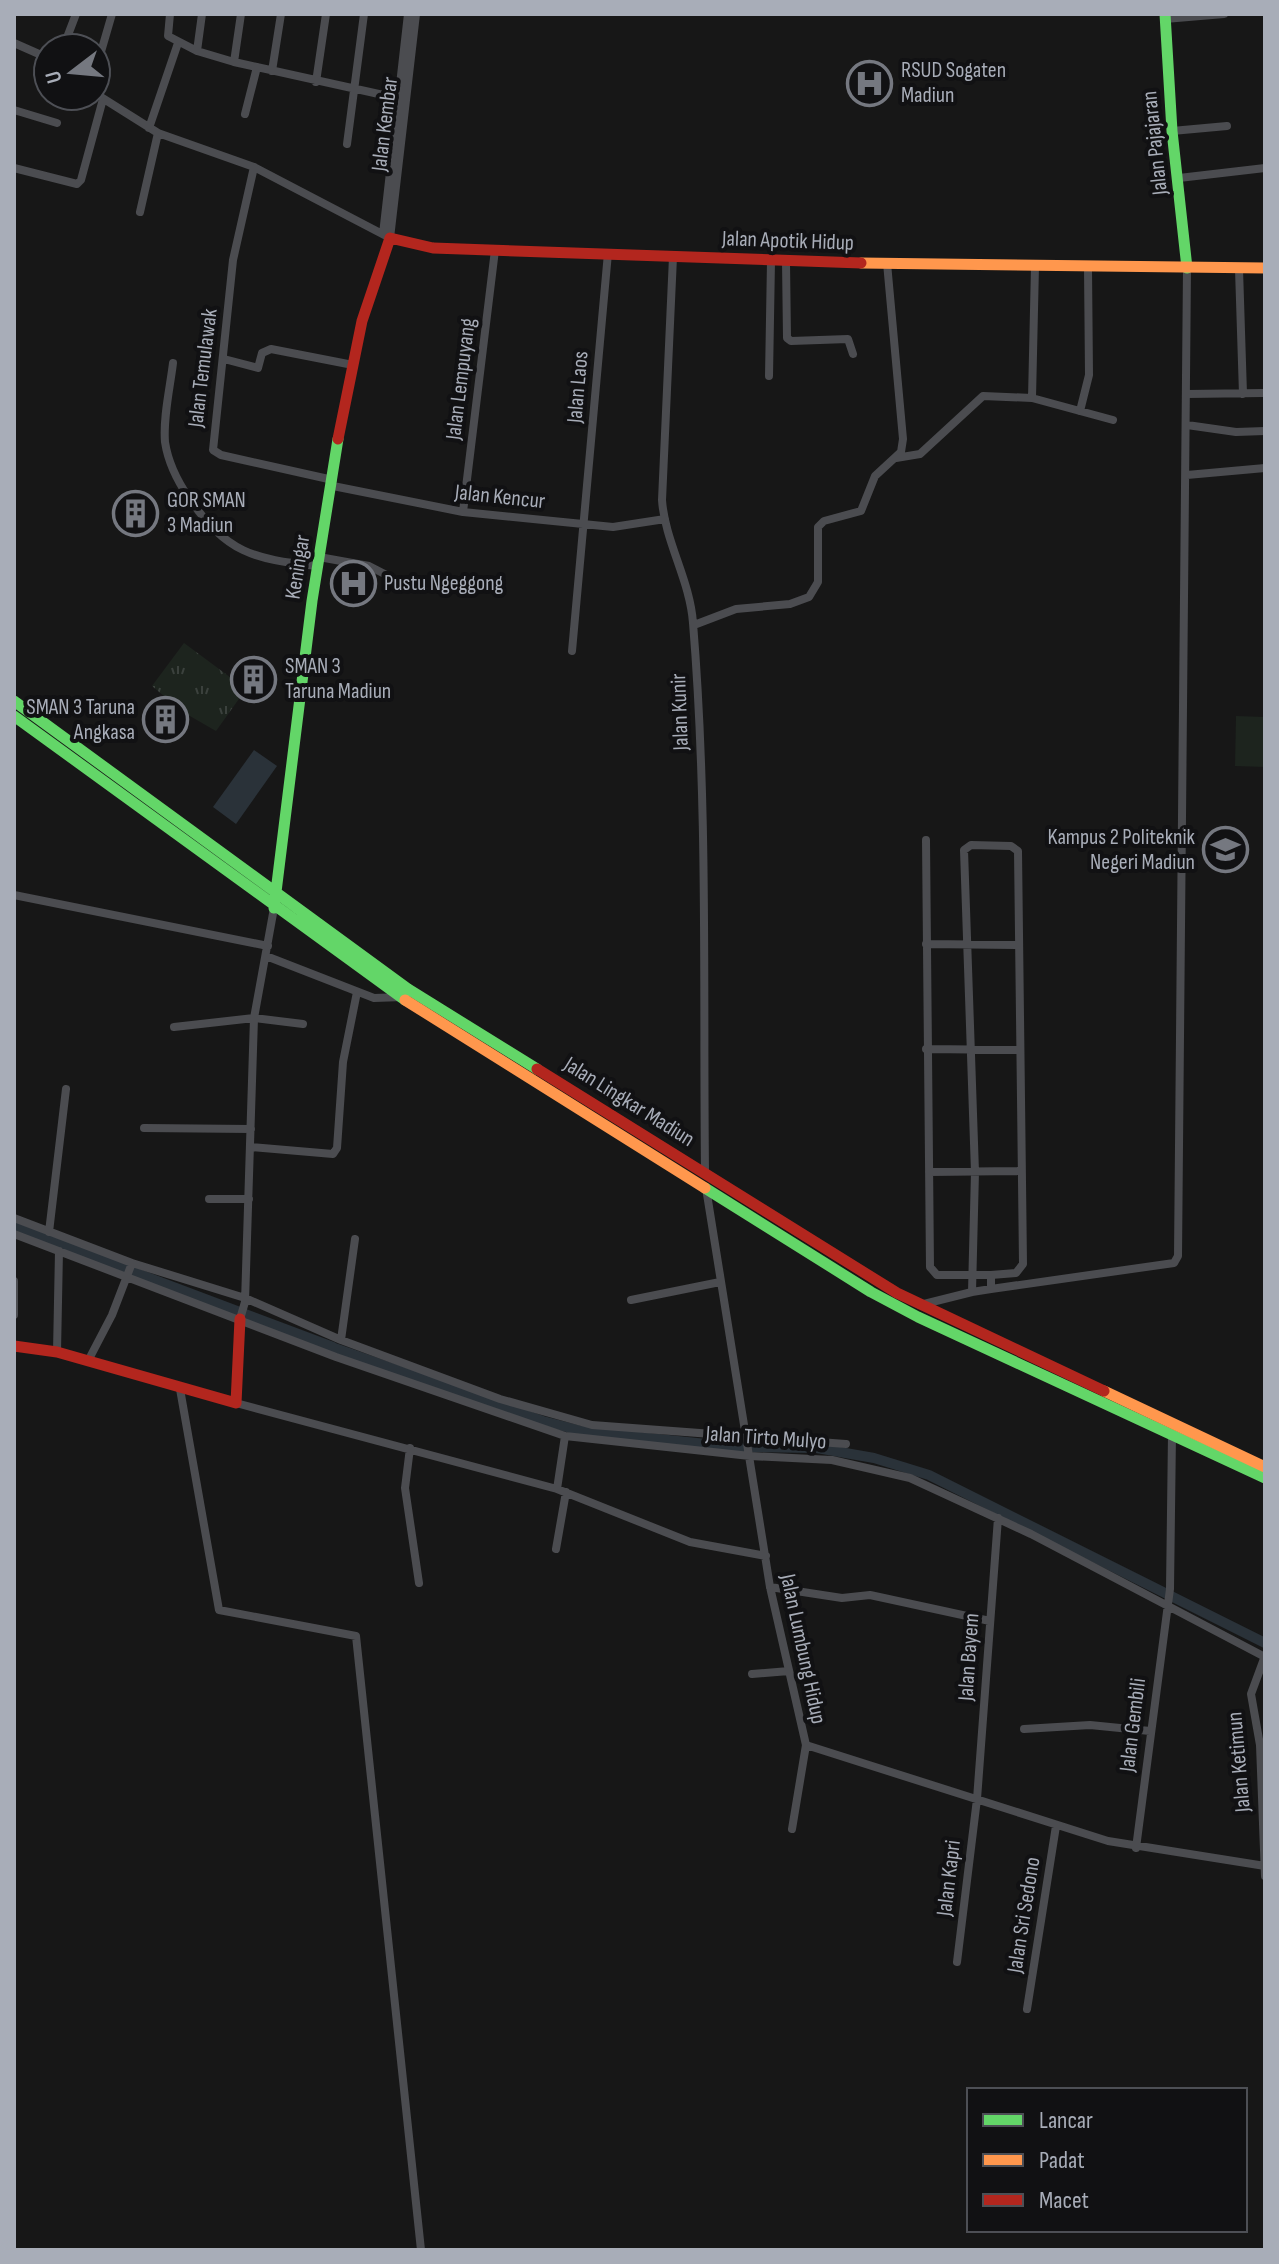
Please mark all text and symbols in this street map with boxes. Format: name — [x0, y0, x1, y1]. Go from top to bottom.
north arrow — [32, 32, 112, 112]
place label: RSUD Sogaten Madiun — [901, 57, 1006, 109]
hospital icon: RSUD Sogaten Madiun — [846, 59, 894, 107]
text: U — [40, 68, 69, 86]
street label: Jalan Kembar — [366, 75, 404, 174]
street label: Jalan Pajajaran — [1136, 90, 1174, 197]
street label: Jalan Apotik Hidup — [721, 225, 854, 257]
street label: Jalan Temulawak — [182, 306, 224, 430]
street label: Jalan Lempuyang — [440, 316, 482, 442]
street label: Jalan Laos — [561, 350, 595, 425]
street label: Jalan Kencur — [453, 479, 546, 515]
place label: GOR SMAN 3 Madiun — [167, 487, 246, 539]
building icon: GOR SMAN 3 Madiun — [112, 489, 160, 537]
street label: Keningar — [280, 533, 316, 601]
hospital icon: Pustu Ngeggong — [329, 559, 377, 607]
place label: Pustu Ngeggong — [384, 570, 504, 597]
place label: SMAN 3 Taruna Madiun — [285, 653, 391, 705]
building icon: SMAN 3 Taruna Madiun — [230, 655, 278, 703]
street label: Jalan Kunir — [665, 673, 695, 752]
place label: SMAN 3 Taruna Angkasa — [26, 694, 135, 746]
building icon: SMAN 3 Taruna Angkasa — [142, 696, 190, 744]
place label: Kampus 2 Politeknik Negeri Madiun — [1048, 824, 1196, 876]
school or university icon: Kampus 2 Politeknik Negeri Madiun — [1202, 826, 1250, 874]
street label: Jalan Lingkar Madiun — [558, 1051, 699, 1153]
street label: Jalan Tirto Mulyo — [704, 1420, 827, 1456]
street label: Jalan Lumbung Hidup — [774, 1571, 832, 1726]
street label: Jalan Bayem — [952, 1612, 986, 1703]
street label: Jalan Gembili — [1114, 1677, 1152, 1774]
street label: Jalan Ketimun — [1221, 1711, 1257, 1814]
street label: Jalan Kapri — [931, 1838, 967, 1918]
street label: Jalan Sri Sedono — [1001, 1855, 1046, 1976]
legend — [967, 2088, 1247, 2232]
text: Lancar — [1039, 2106, 1093, 2135]
text: Padat — [1039, 2146, 1085, 2175]
text: Macet — [1039, 2186, 1089, 2215]

